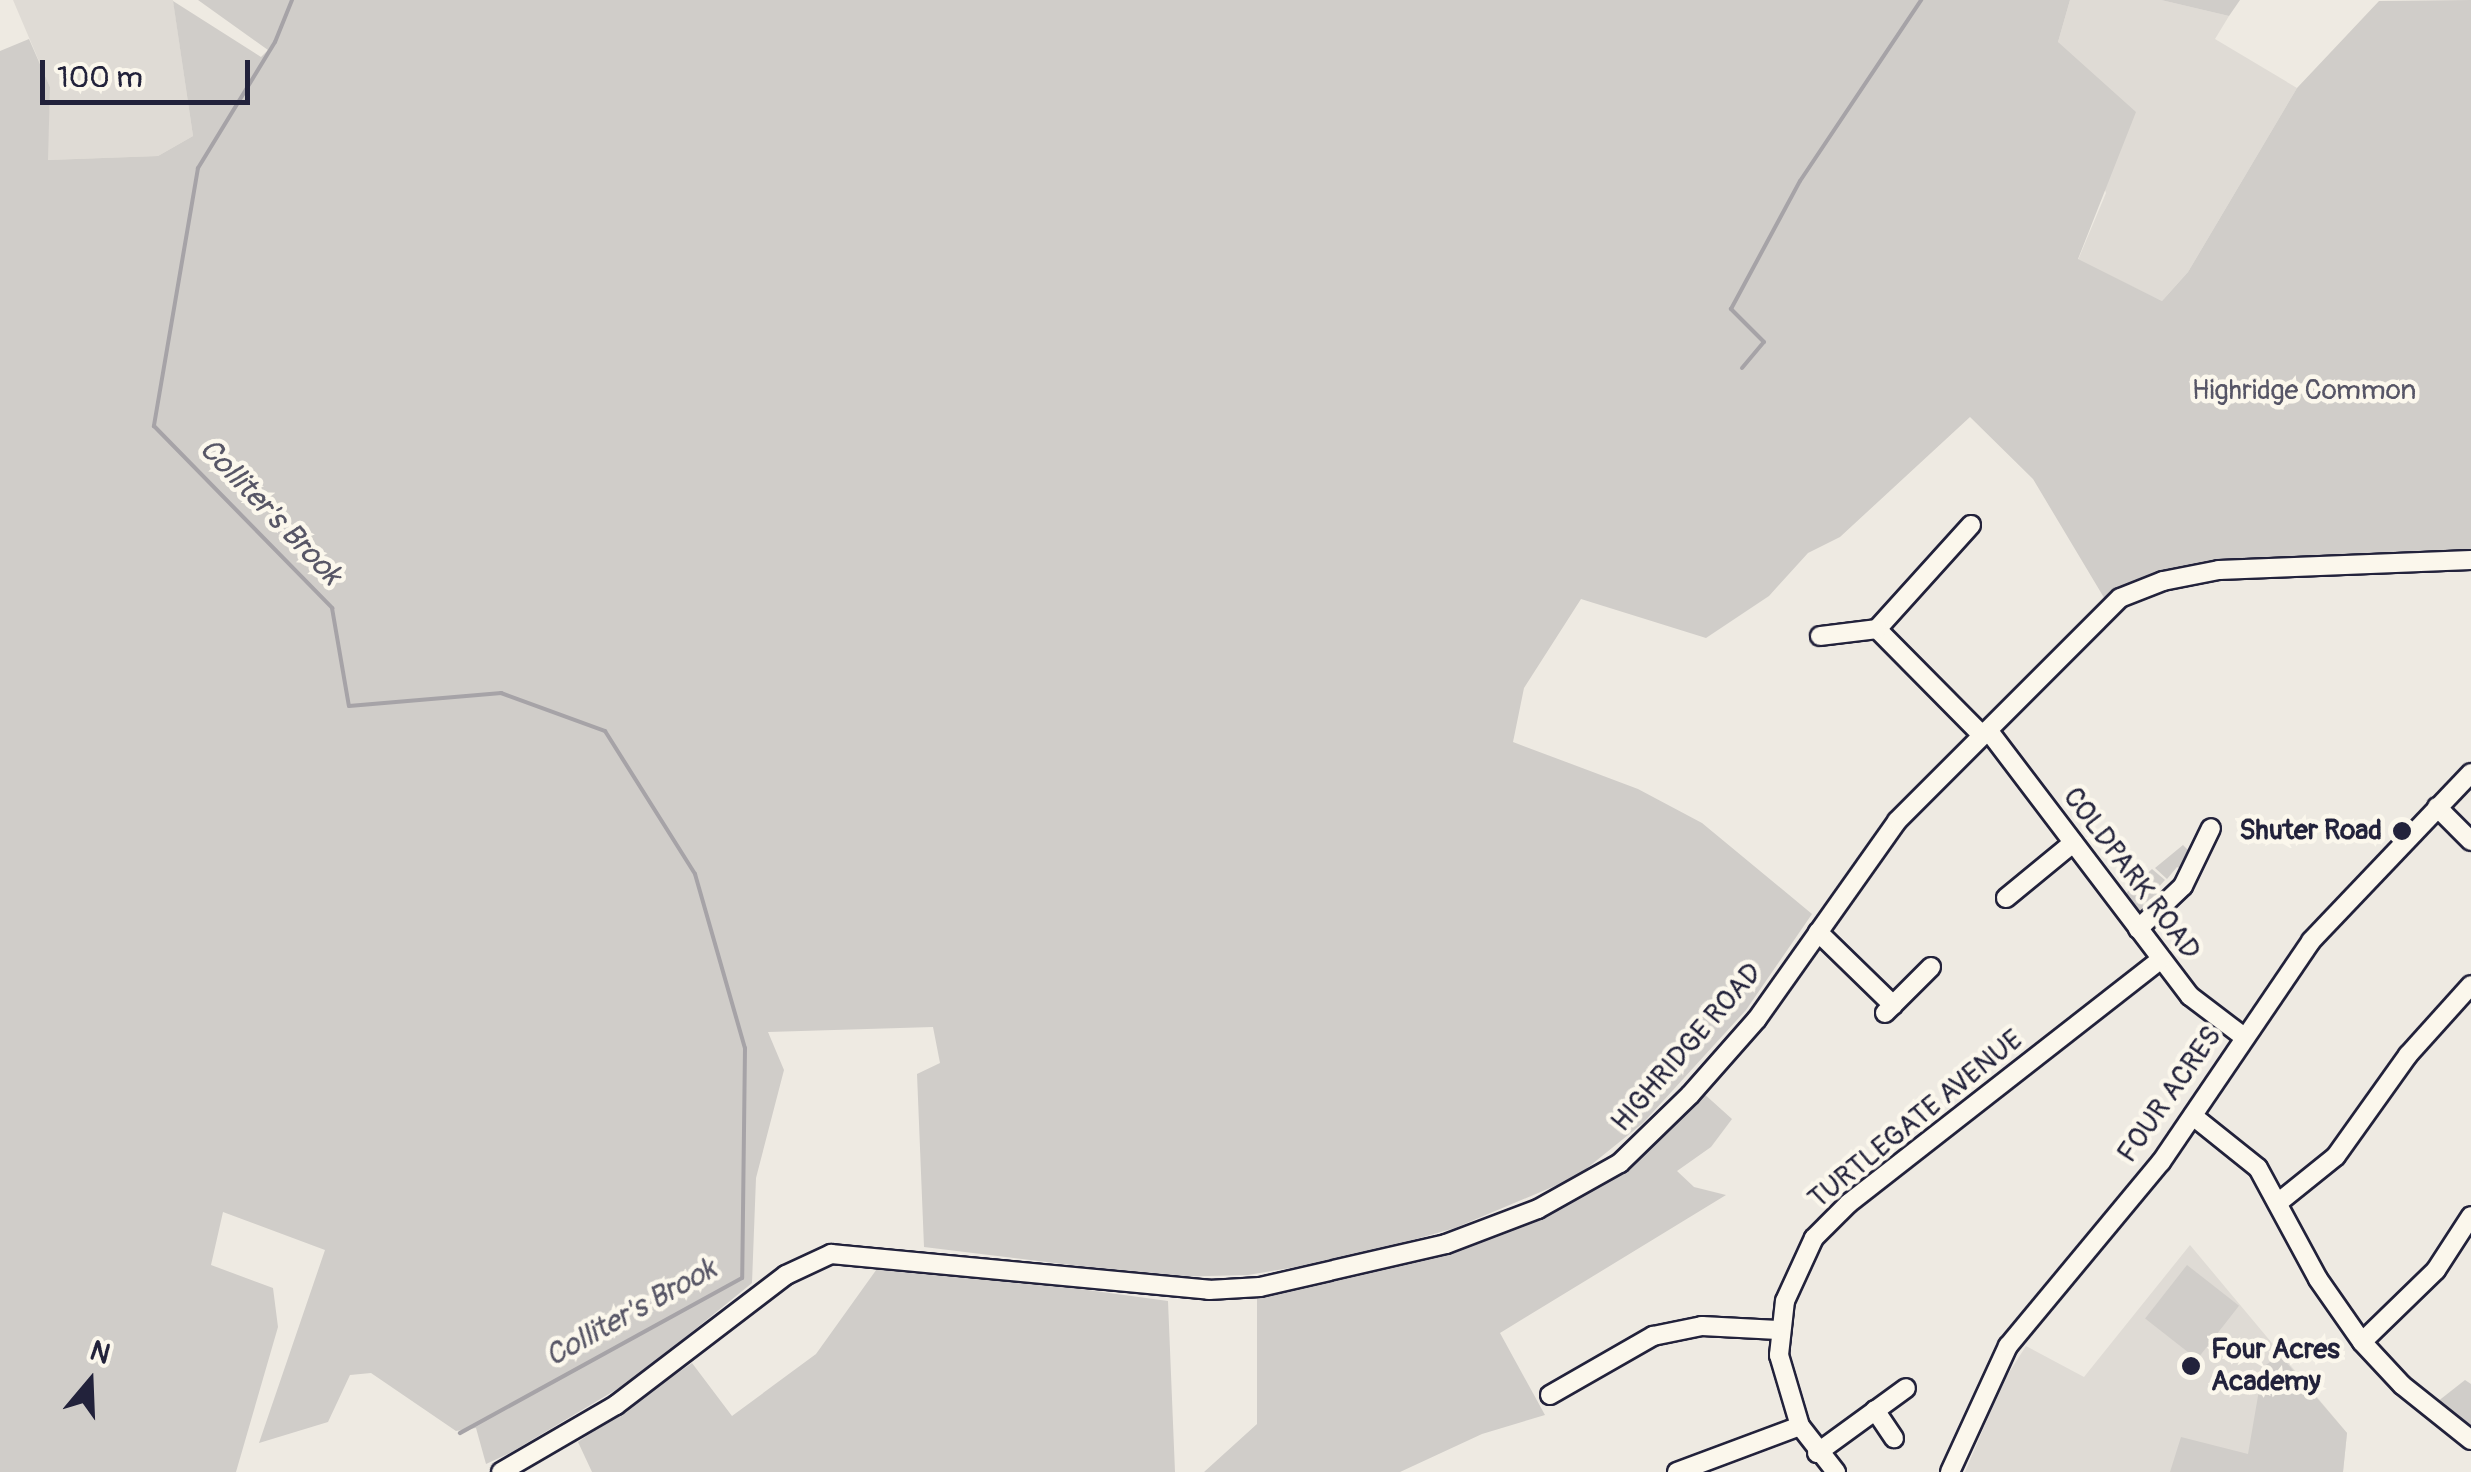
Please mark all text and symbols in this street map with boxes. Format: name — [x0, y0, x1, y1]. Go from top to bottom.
scale bar — [45, 40, 255, 102]
text: 100 m — [57, 59, 143, 96]
park label: Highridge Common — [2192, 374, 2416, 408]
water label: Colliter's Brook — [191, 431, 349, 593]
street label: COLDPARK ROAD — [2055, 781, 2207, 967]
place label: Shuter Road — [2239, 814, 2382, 848]
marker: Shuter Road — [2391, 820, 2413, 842]
street label: HIGHRIDGE ROAD — [1605, 957, 1769, 1139]
street label: FOUR ACRES — [2111, 1021, 2229, 1169]
street label: TURTLEGATE AVENUE — [1802, 1023, 2030, 1217]
water label: Colliter's Brook — [539, 1251, 723, 1375]
north arrow — [40, 1332, 140, 1432]
place label: Four Acres Academy — [2211, 1333, 2340, 1399]
text: N — [85, 1334, 115, 1373]
marker: Four Acres Academy — [2180, 1355, 2202, 1377]

